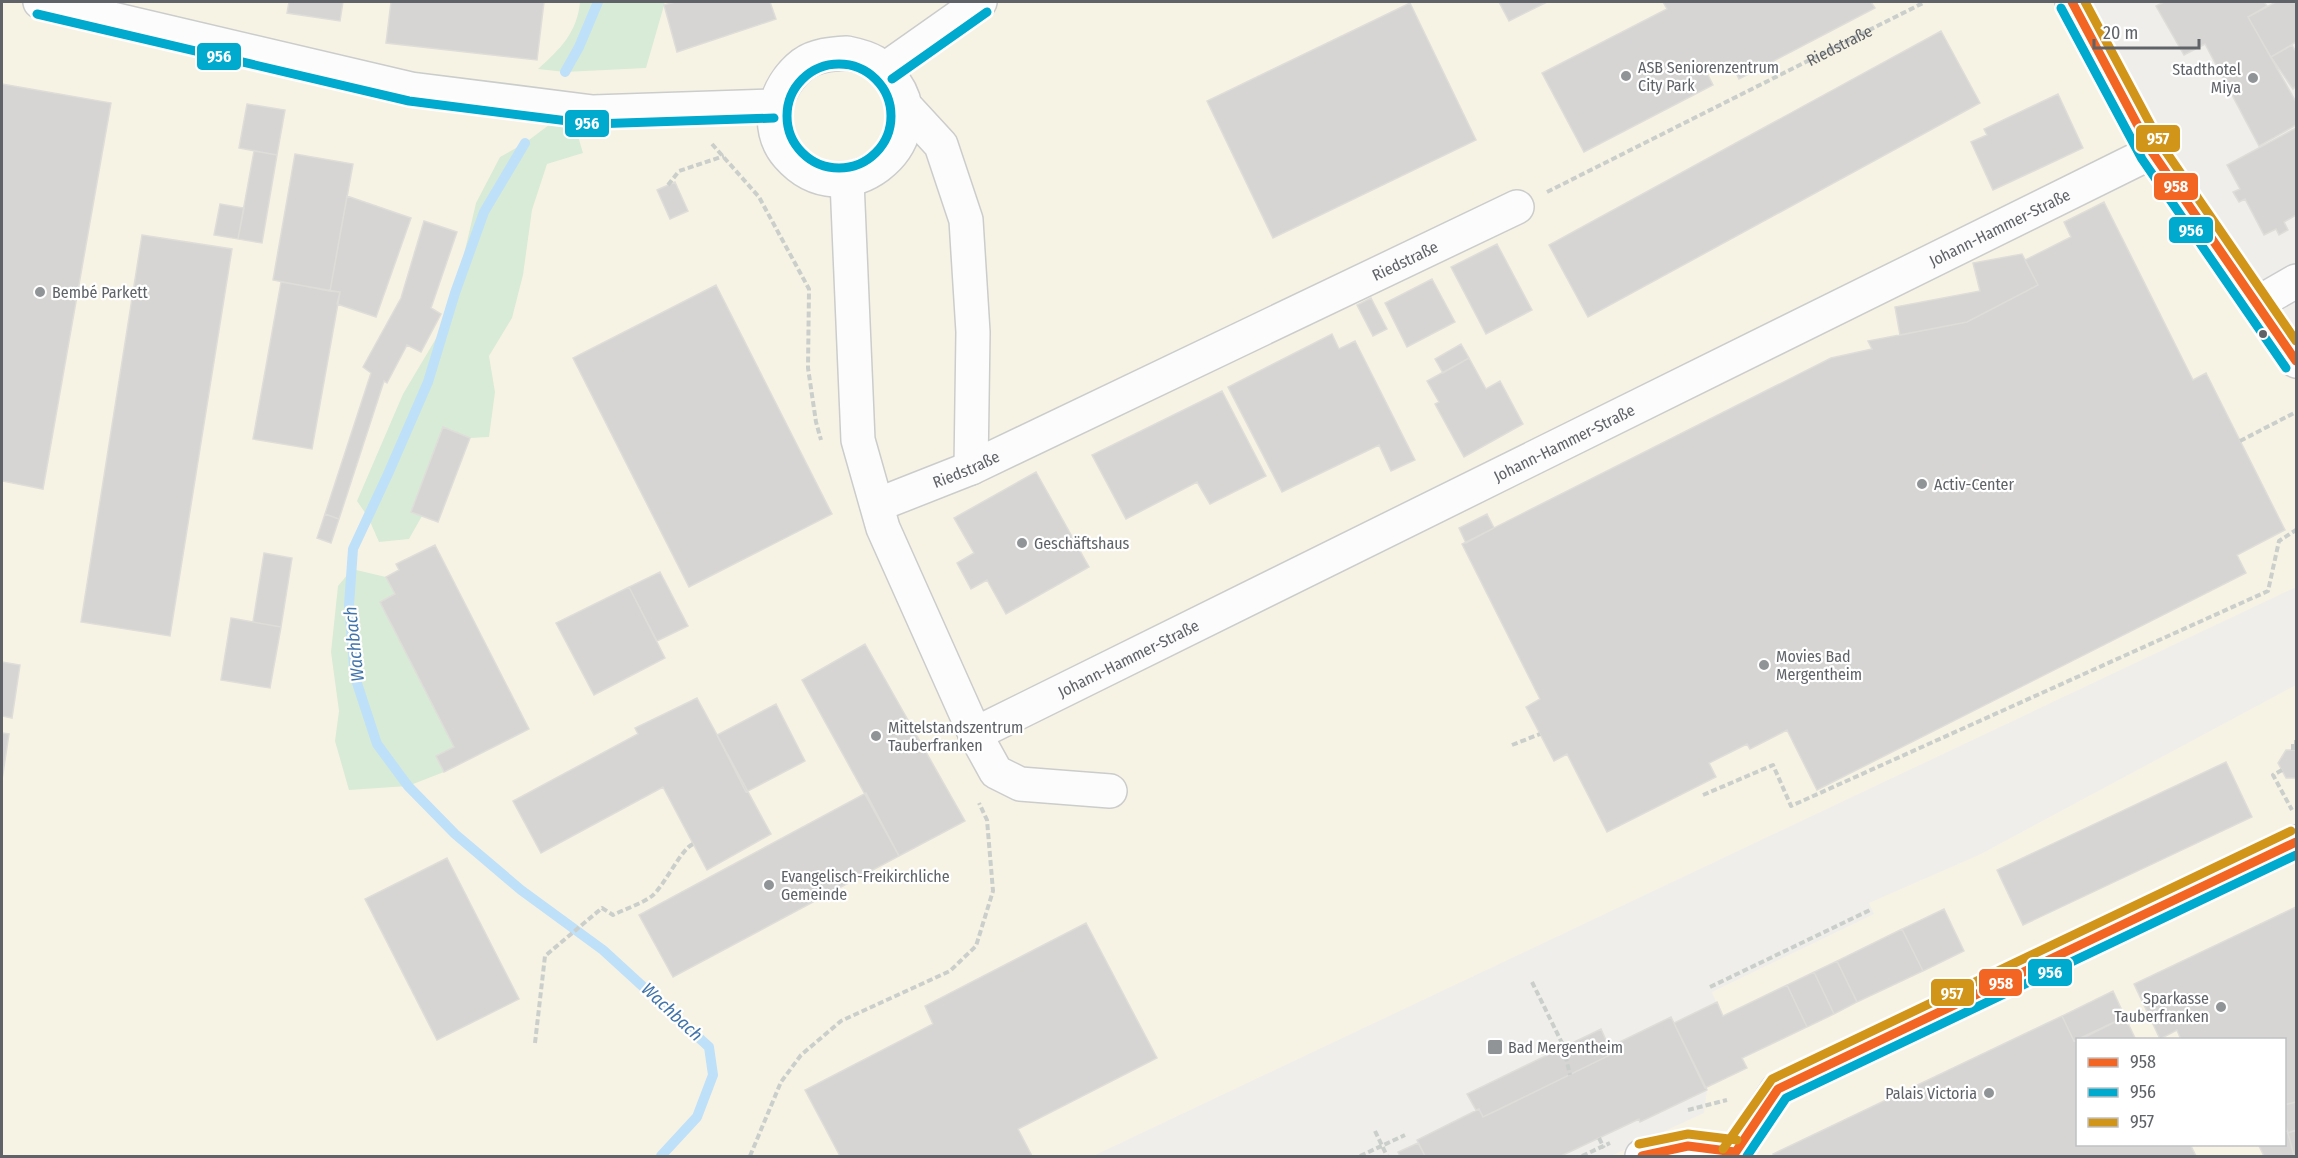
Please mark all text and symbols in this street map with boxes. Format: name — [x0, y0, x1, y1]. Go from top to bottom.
scale bar — [2094, 12, 2199, 50]
street label: Riedstraße — [1803, 21, 1875, 70]
text: 20 m — [2103, 22, 2138, 44]
line badge: 956 — [196, 42, 242, 71]
text: 956 — [207, 47, 231, 66]
place label: ASB Seniorenzentrum City Park — [1638, 58, 1779, 95]
place label: Stadthotel Miya — [2172, 60, 2241, 97]
marker: ASB Seniorenzentrum City Park — [1619, 69, 1633, 83]
marker: Stadthotel Miya — [2246, 71, 2260, 85]
line badge: 956 — [564, 109, 610, 138]
text: 956 — [575, 114, 599, 133]
line badge: 957 — [2135, 124, 2181, 153]
text: 957 — [2147, 129, 2169, 148]
line badge: 958 — [2153, 172, 2199, 201]
text: 958 — [2164, 177, 2189, 196]
street label: Johann-Hammer-Straße — [1926, 184, 2073, 270]
line badge: 956 — [2168, 216, 2214, 244]
text: 956 — [2179, 221, 2203, 240]
street label: Riedstraße — [1369, 237, 1441, 284]
place label: Bembé Parkett — [52, 283, 149, 302]
marker: Bembé Parkett — [33, 285, 47, 299]
unlabelled marker — [2257, 328, 2269, 340]
street label: Johann-Hammer-Straße — [1490, 400, 1638, 486]
street label: Riedstraße — [930, 446, 1003, 492]
place label: Activ-Center — [1934, 475, 2014, 494]
marker: Activ-Center — [1915, 477, 1929, 491]
place label: Geschäftshaus — [1034, 534, 1130, 553]
marker: Geschäftshaus — [1015, 536, 1029, 550]
water label: Wachbach — [339, 605, 369, 683]
street label: Johann-Hammer-Straße — [1055, 615, 1202, 701]
place label: Movies Bad Mergentheim — [1776, 647, 1862, 684]
marker: Movies Bad Mergentheim — [1757, 658, 1771, 672]
place label: Mittelstandszentrum Tauberfranken — [888, 718, 1023, 755]
marker: Mittelstandszentrum Tauberfranken — [869, 729, 883, 743]
place label: Evangelisch-Freikirchliche Gemeinde — [781, 867, 950, 904]
marker: Evangelisch-Freikirchliche Gemeinde — [762, 878, 776, 892]
line badge: 956 — [2027, 958, 2073, 987]
text: 956 — [2038, 963, 2062, 982]
line badge: 958 — [1978, 968, 2023, 997]
text: 958 — [1989, 974, 2014, 993]
water label: Wachbach — [637, 978, 707, 1046]
line badge: 957 — [1930, 978, 1975, 1007]
text: 957 — [1941, 984, 1963, 1003]
place label: Sparkasse Tauberfranken — [2114, 989, 2209, 1026]
marker: Sparkasse Tauberfranken — [2214, 1000, 2228, 1014]
marker: Bad Mergentheim — [1486, 1038, 1504, 1056]
place label: Bad Mergentheim — [1508, 1038, 1623, 1057]
legend — [2076, 1038, 2286, 1146]
text: 958 — [2130, 1051, 2156, 1073]
text: 956 — [2130, 1081, 2156, 1103]
place label: Palais Victoria — [1885, 1084, 1977, 1103]
marker: Palais Victoria — [1982, 1086, 1996, 1100]
text: 957 — [2130, 1111, 2154, 1133]

